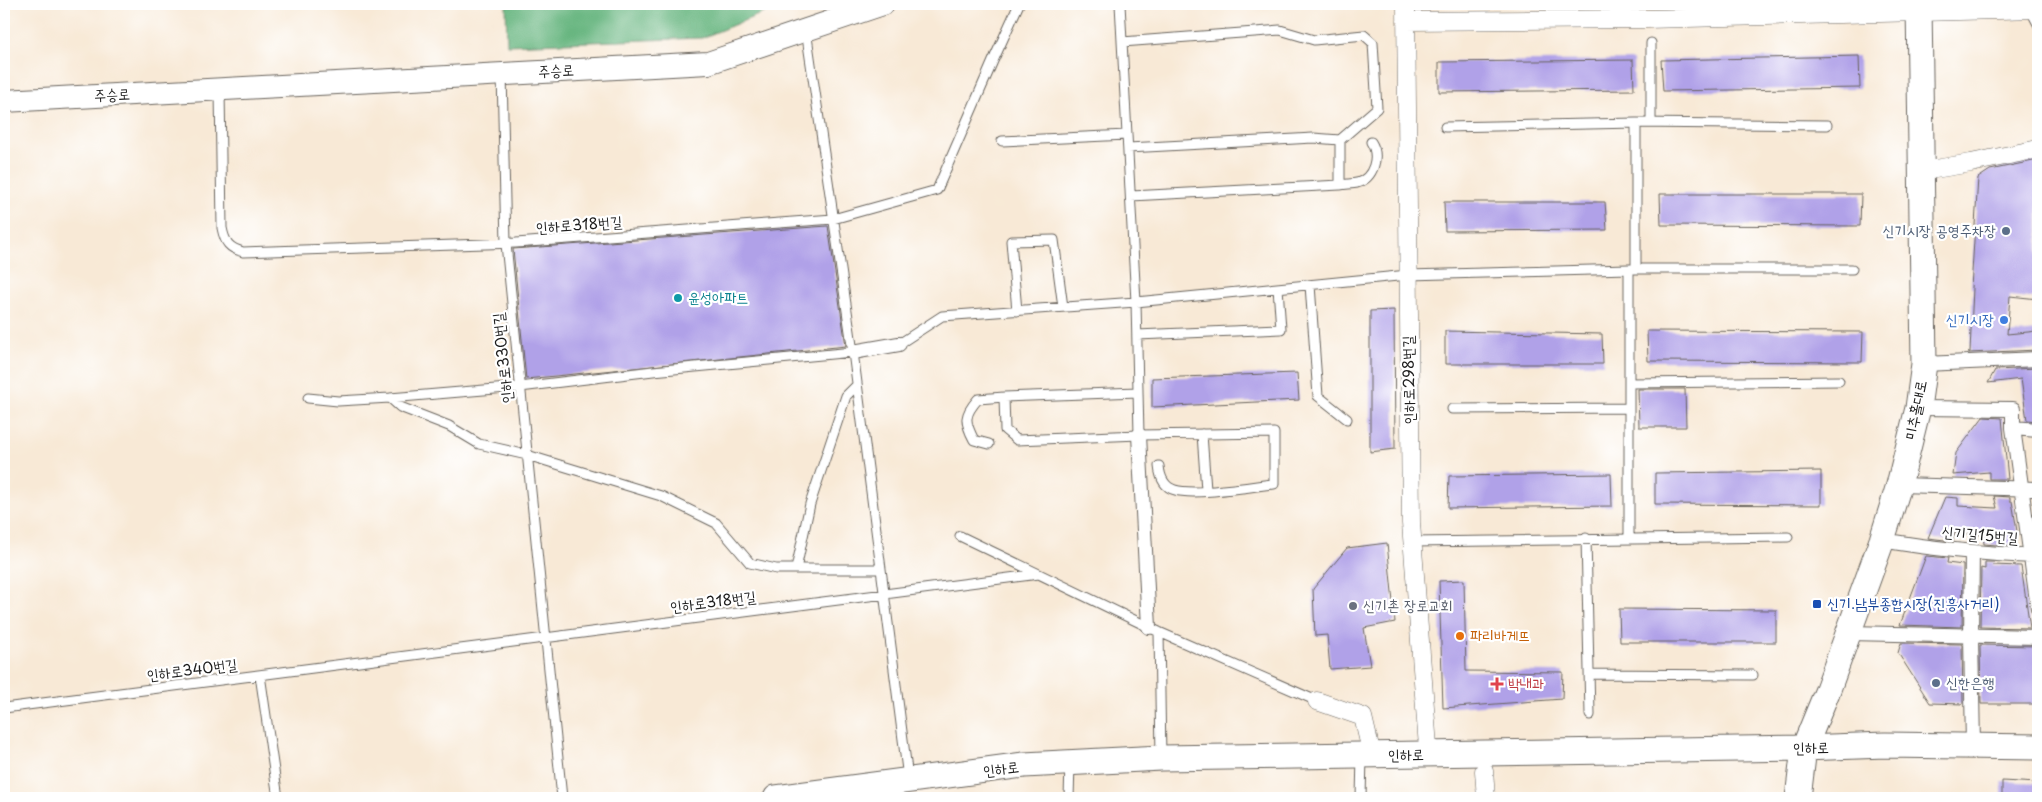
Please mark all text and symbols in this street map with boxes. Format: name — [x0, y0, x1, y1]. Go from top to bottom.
street label: 주승로 — [537, 57, 575, 82]
street label: 주승로 — [93, 81, 131, 106]
street label: 인하로318번길 — [535, 209, 623, 238]
place label: 신기시장 공영주차장 — [1882, 218, 1996, 241]
marker: 신기시장 공영주차장 — [2000, 225, 2012, 237]
place label: 윤성아파트 — [688, 285, 748, 308]
marker: 윤성아파트 — [672, 292, 684, 304]
place label: 신기시장 — [1946, 307, 1994, 330]
street label: 인하로330번길 — [485, 312, 518, 405]
marker: 신기시장 — [1998, 314, 2010, 326]
street label: 인하로298번길 — [1395, 335, 1420, 425]
street label: 미추홀대로 — [1897, 378, 1932, 442]
street label: 신기길15번길 — [1941, 519, 2019, 548]
street label: 인하로318번길 — [669, 584, 757, 617]
place label: 신기.남부종합시장(진흥사거리) — [1827, 591, 2000, 614]
place label: 신기촌 장로교회 — [1363, 593, 1452, 616]
marker: 신기.남부종합시장(진흥사거리) — [1811, 598, 1823, 610]
marker: 신기촌 장로교회 — [1347, 600, 1359, 612]
place label: 파리바게뜨 — [1470, 623, 1530, 646]
marker: 파리바게뜨 — [1454, 630, 1466, 642]
street label: 인하로340번길 — [145, 652, 238, 685]
place label: 신한은행 — [1946, 670, 1994, 693]
place label: 박내과 — [1508, 671, 1544, 694]
marker: 박내과 — [1490, 677, 1504, 691]
marker: 신한은행 — [1930, 677, 1942, 689]
street label: 인하로 — [1793, 735, 1829, 758]
street label: 인하로 — [1388, 742, 1424, 765]
street label: 인하로 — [981, 754, 1020, 781]

